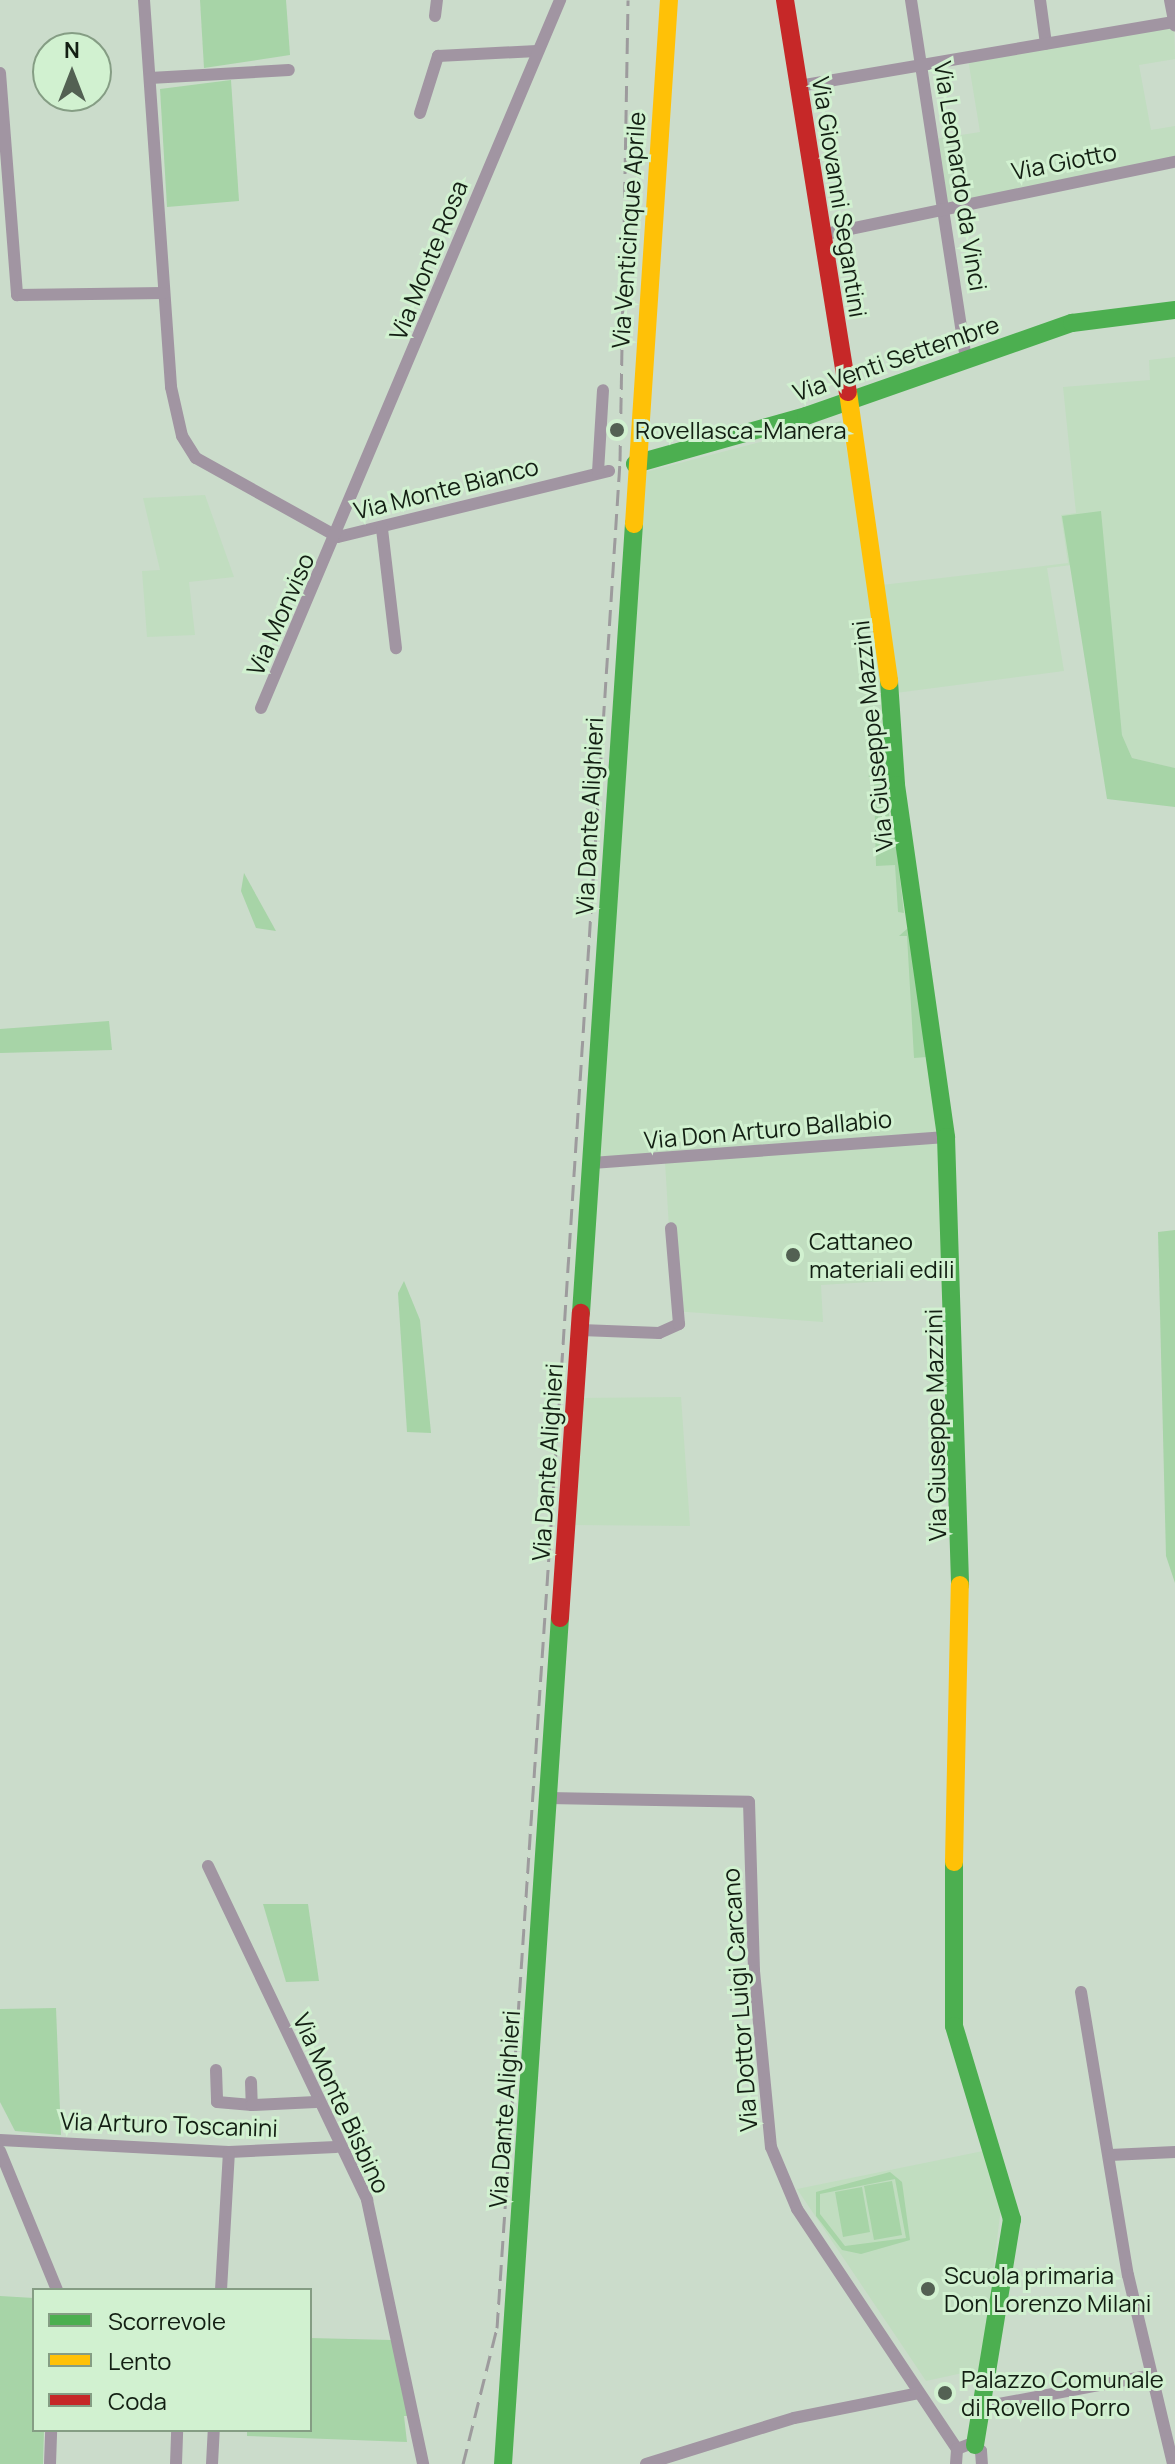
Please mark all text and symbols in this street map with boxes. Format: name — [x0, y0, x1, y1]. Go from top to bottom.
north arrow — [32, 32, 112, 112]
text: N — [64, 35, 80, 65]
street label: Via Leonardo da Vinci — [929, 59, 993, 293]
street label: Via Giovanni Segantini — [807, 75, 873, 319]
street label: Via Venticinque Aprile — [605, 111, 651, 349]
street label: Via Giotto — [1009, 137, 1119, 185]
street label: Via Monte Rosa — [383, 176, 473, 344]
street label: Via Venti Settembre — [789, 309, 1003, 407]
place label: Rovellasca-Manera — [635, 416, 847, 444]
marker: Rovellasca-Manera — [606, 419, 628, 441]
street label: Via Monte Bianco — [351, 451, 541, 525]
street label: Via Monviso — [240, 548, 320, 680]
street label: Via Giuseppe Mazzini — [846, 619, 898, 853]
street label: Via Dante Alighieri — [569, 716, 609, 916]
street label: Via Don Arturo Ballabio — [643, 1104, 893, 1154]
place label: Cattaneo materiali edili — [809, 1227, 954, 1283]
marker: Cattaneo materiali edili — [784, 1246, 802, 1264]
street label: Via Giuseppe Mazzini — [919, 1309, 951, 1541]
street label: Via Dante Alighieri — [526, 1362, 568, 1562]
street label: Via Dottor Luigi Carcano — [715, 1867, 763, 2133]
street label: Via Monte Bisbino — [288, 2008, 396, 2198]
street label: Via Dante Alighieri — [483, 2009, 525, 2209]
street label: Via Arturo Toscanini — [59, 2106, 279, 2142]
place label: Scuola primaria Don Lorenzo Milani — [944, 2261, 1151, 2317]
marker: Scuola primaria Don Lorenzo Milani — [919, 2280, 937, 2298]
legend — [32, 2288, 312, 2432]
text: Scorrevole — [108, 2304, 226, 2337]
text: Lento — [108, 2344, 172, 2377]
place label: Palazzo Comunale di Rovello Porro — [961, 2365, 1164, 2421]
text: Coda — [108, 2384, 167, 2417]
marker: Palazzo Comunale di Rovello Porro — [936, 2384, 954, 2402]

